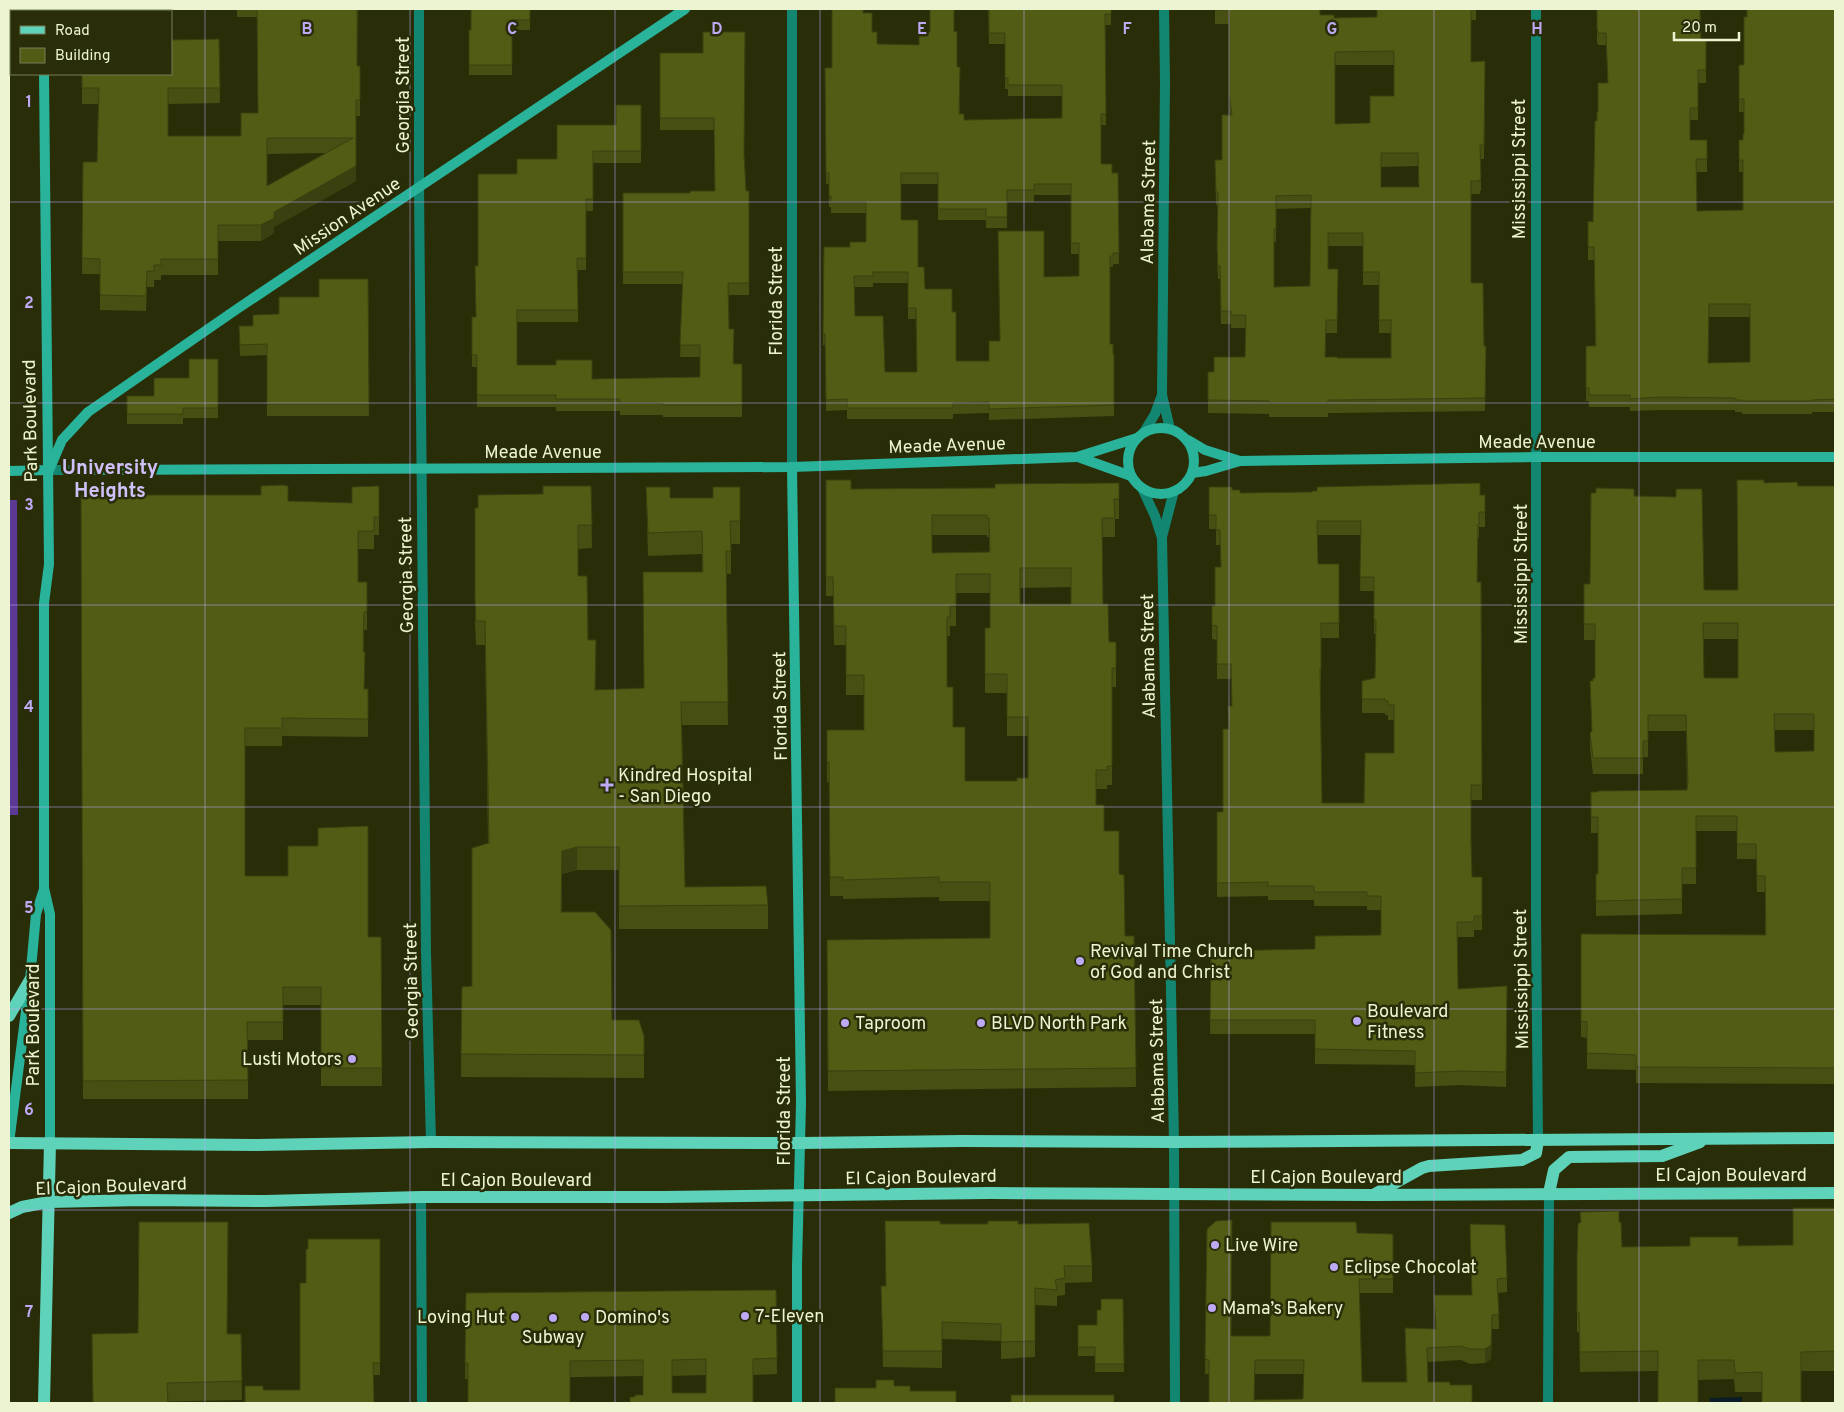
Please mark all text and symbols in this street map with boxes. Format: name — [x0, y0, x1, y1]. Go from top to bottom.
legend — [10, 10, 172, 75]
scale bar — [1674, 10, 1739, 42]
text: 20 m — [1682, 19, 1717, 38]
text: B — [301, 20, 313, 40]
text: C — [507, 20, 517, 40]
text: D — [711, 20, 723, 40]
text: E — [917, 20, 927, 40]
text: F — [1122, 20, 1132, 40]
text: G — [1327, 20, 1337, 40]
text: H — [1531, 20, 1543, 40]
text: Road — [55, 22, 90, 41]
street label: Georgia Street — [393, 37, 416, 153]
text: Building — [55, 47, 110, 66]
text: 1 — [26, 93, 32, 113]
street label: Mississippi Street — [1509, 99, 1532, 239]
street label: Alabama Street — [1137, 139, 1162, 265]
street label: Mission Avenue — [290, 173, 406, 262]
street label: Florida Street — [766, 246, 789, 356]
text: 2 — [24, 294, 34, 314]
street label: Park Boulevard — [19, 359, 44, 483]
street label: Meade Avenue — [1478, 432, 1596, 455]
street label: Meade Avenue — [888, 433, 1006, 460]
street label: Meade Avenue — [484, 442, 602, 465]
district label: University Heights — [62, 456, 158, 505]
text: 3 — [24, 496, 34, 516]
street label: Mississippi Street — [1511, 504, 1534, 644]
street label: Georgia Street — [395, 516, 420, 634]
street label: Alabama Street — [1137, 593, 1162, 719]
street label: Florida Street — [769, 651, 794, 761]
text: 4 — [24, 698, 34, 718]
place label: Kindred Hospital - San Diego — [618, 765, 752, 809]
marker: Kindred Hospital - San Diego — [600, 778, 614, 792]
text: 5 — [24, 899, 34, 919]
street label: Mississippi Street — [1510, 908, 1535, 1049]
street label: Georgia Street — [400, 922, 425, 1040]
place label: Revival Time Church of God and Christ — [1090, 941, 1253, 985]
marker: Revival Time Church of God and Christ — [1074, 955, 1086, 967]
street label: Park Boulevard — [23, 964, 46, 1086]
street label: Alabama Street — [1146, 998, 1171, 1124]
place label: Boulevard Fitness — [1367, 1001, 1448, 1045]
place label: Taproom — [855, 1013, 926, 1036]
place label: BLVD North Park — [991, 1013, 1127, 1036]
marker: Boulevard Fitness — [1351, 1015, 1363, 1027]
marker: Taproom — [839, 1017, 851, 1029]
marker: BLVD North Park — [975, 1017, 987, 1029]
place label: Lusti Motors — [242, 1049, 342, 1072]
marker: Lusti Motors — [346, 1053, 358, 1065]
street label: Florida Street — [774, 1056, 797, 1166]
text: 6 — [24, 1101, 34, 1121]
street label: El Cajon Boulevard — [1655, 1165, 1807, 1188]
street label: El Cajon Boulevard — [845, 1166, 997, 1191]
street label: El Cajon Boulevard — [1250, 1167, 1402, 1190]
street label: El Cajon Boulevard — [440, 1170, 592, 1193]
street label: El Cajon Boulevard — [35, 1173, 187, 1202]
place label: Live Wire — [1225, 1235, 1298, 1258]
marker: Live Wire — [1209, 1239, 1221, 1251]
place label: Eclipse Chocolat — [1344, 1257, 1477, 1280]
marker: Eclipse Chocolat — [1328, 1261, 1340, 1273]
place label: Mama’s Bakery — [1222, 1298, 1343, 1321]
marker: Mama’s Bakery — [1206, 1302, 1218, 1314]
text: 7 — [25, 1303, 33, 1323]
place label: 7-Eleven — [755, 1306, 824, 1329]
place label: Loving Hut — [417, 1307, 505, 1330]
place label: Domino's — [595, 1307, 670, 1330]
marker: 7-Eleven — [739, 1310, 751, 1322]
marker: Loving Hut — [509, 1311, 521, 1323]
marker: Domino's — [579, 1311, 591, 1323]
marker: Subway — [547, 1312, 559, 1324]
place label: Subway — [522, 1327, 584, 1350]

